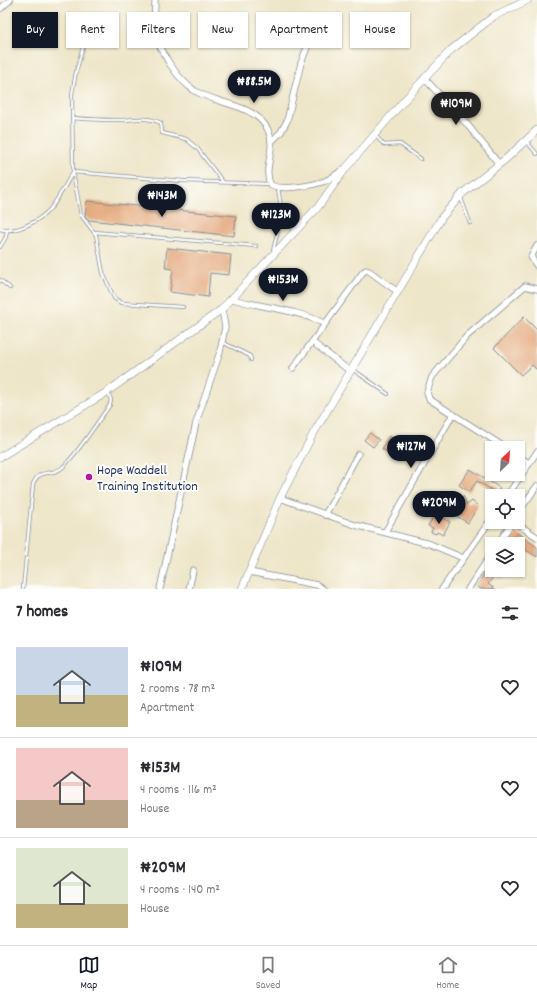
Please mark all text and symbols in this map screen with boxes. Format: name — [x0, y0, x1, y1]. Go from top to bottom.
chip: Buy — [12, 12, 58, 48]
chip: Rent — [66, 12, 119, 48]
chip: Filters — [127, 12, 190, 48]
chip: New — [198, 12, 248, 48]
chip: Apartment — [256, 12, 342, 48]
chip: House — [350, 12, 410, 48]
pin: ₦88.5M — [221, 70, 287, 104]
text: ₦88.5M — [237, 73, 271, 92]
pin: ₦109M — [428, 92, 484, 126]
text: ₦109M — [440, 95, 472, 114]
pin: ₦143M — [134, 184, 190, 218]
text: ₦143M — [147, 187, 177, 206]
pin: ₦123M — [248, 203, 304, 237]
text: ₦123M — [261, 206, 291, 225]
pin: ₦153M — [255, 268, 311, 302]
text: ₦153M — [268, 271, 298, 290]
pin: ₦127M — [383, 435, 439, 469]
text: ₦127M — [396, 438, 426, 457]
north arrow — [485, 441, 525, 481]
map controls — [485, 441, 525, 577]
place label: Hope Waddell Training Institution — [97, 461, 198, 497]
marker: Hope Waddell Training Institution — [84, 472, 94, 482]
button: locate — [485, 489, 525, 529]
pin: ₦209M — [411, 491, 467, 525]
text: ₦209M — [422, 494, 456, 513]
button: layers — [485, 537, 525, 577]
text: 7 homes — [16, 601, 68, 625]
icon: filters — [499, 602, 521, 624]
text: ₦109M — [140, 656, 182, 680]
icon: home — [48, 663, 96, 711]
icon: heart — [499, 676, 521, 698]
text: 2 rooms · 78 m² — [140, 680, 215, 699]
text: Apartment — [140, 699, 194, 718]
text: ₦153M — [140, 757, 180, 781]
icon: home — [48, 764, 96, 812]
icon: heart — [499, 777, 521, 799]
text: 4 rooms · 116 m² — [140, 781, 217, 800]
text: House — [140, 800, 169, 819]
text: ₦209M — [140, 857, 186, 881]
icon: home — [48, 864, 96, 912]
icon: heart — [499, 877, 521, 899]
text: 4 rooms · 140 m² — [140, 881, 220, 900]
text: House — [140, 900, 169, 919]
tab: Map — [78, 954, 100, 994]
tab: Saved — [256, 954, 280, 994]
tab: Home — [436, 954, 459, 994]

